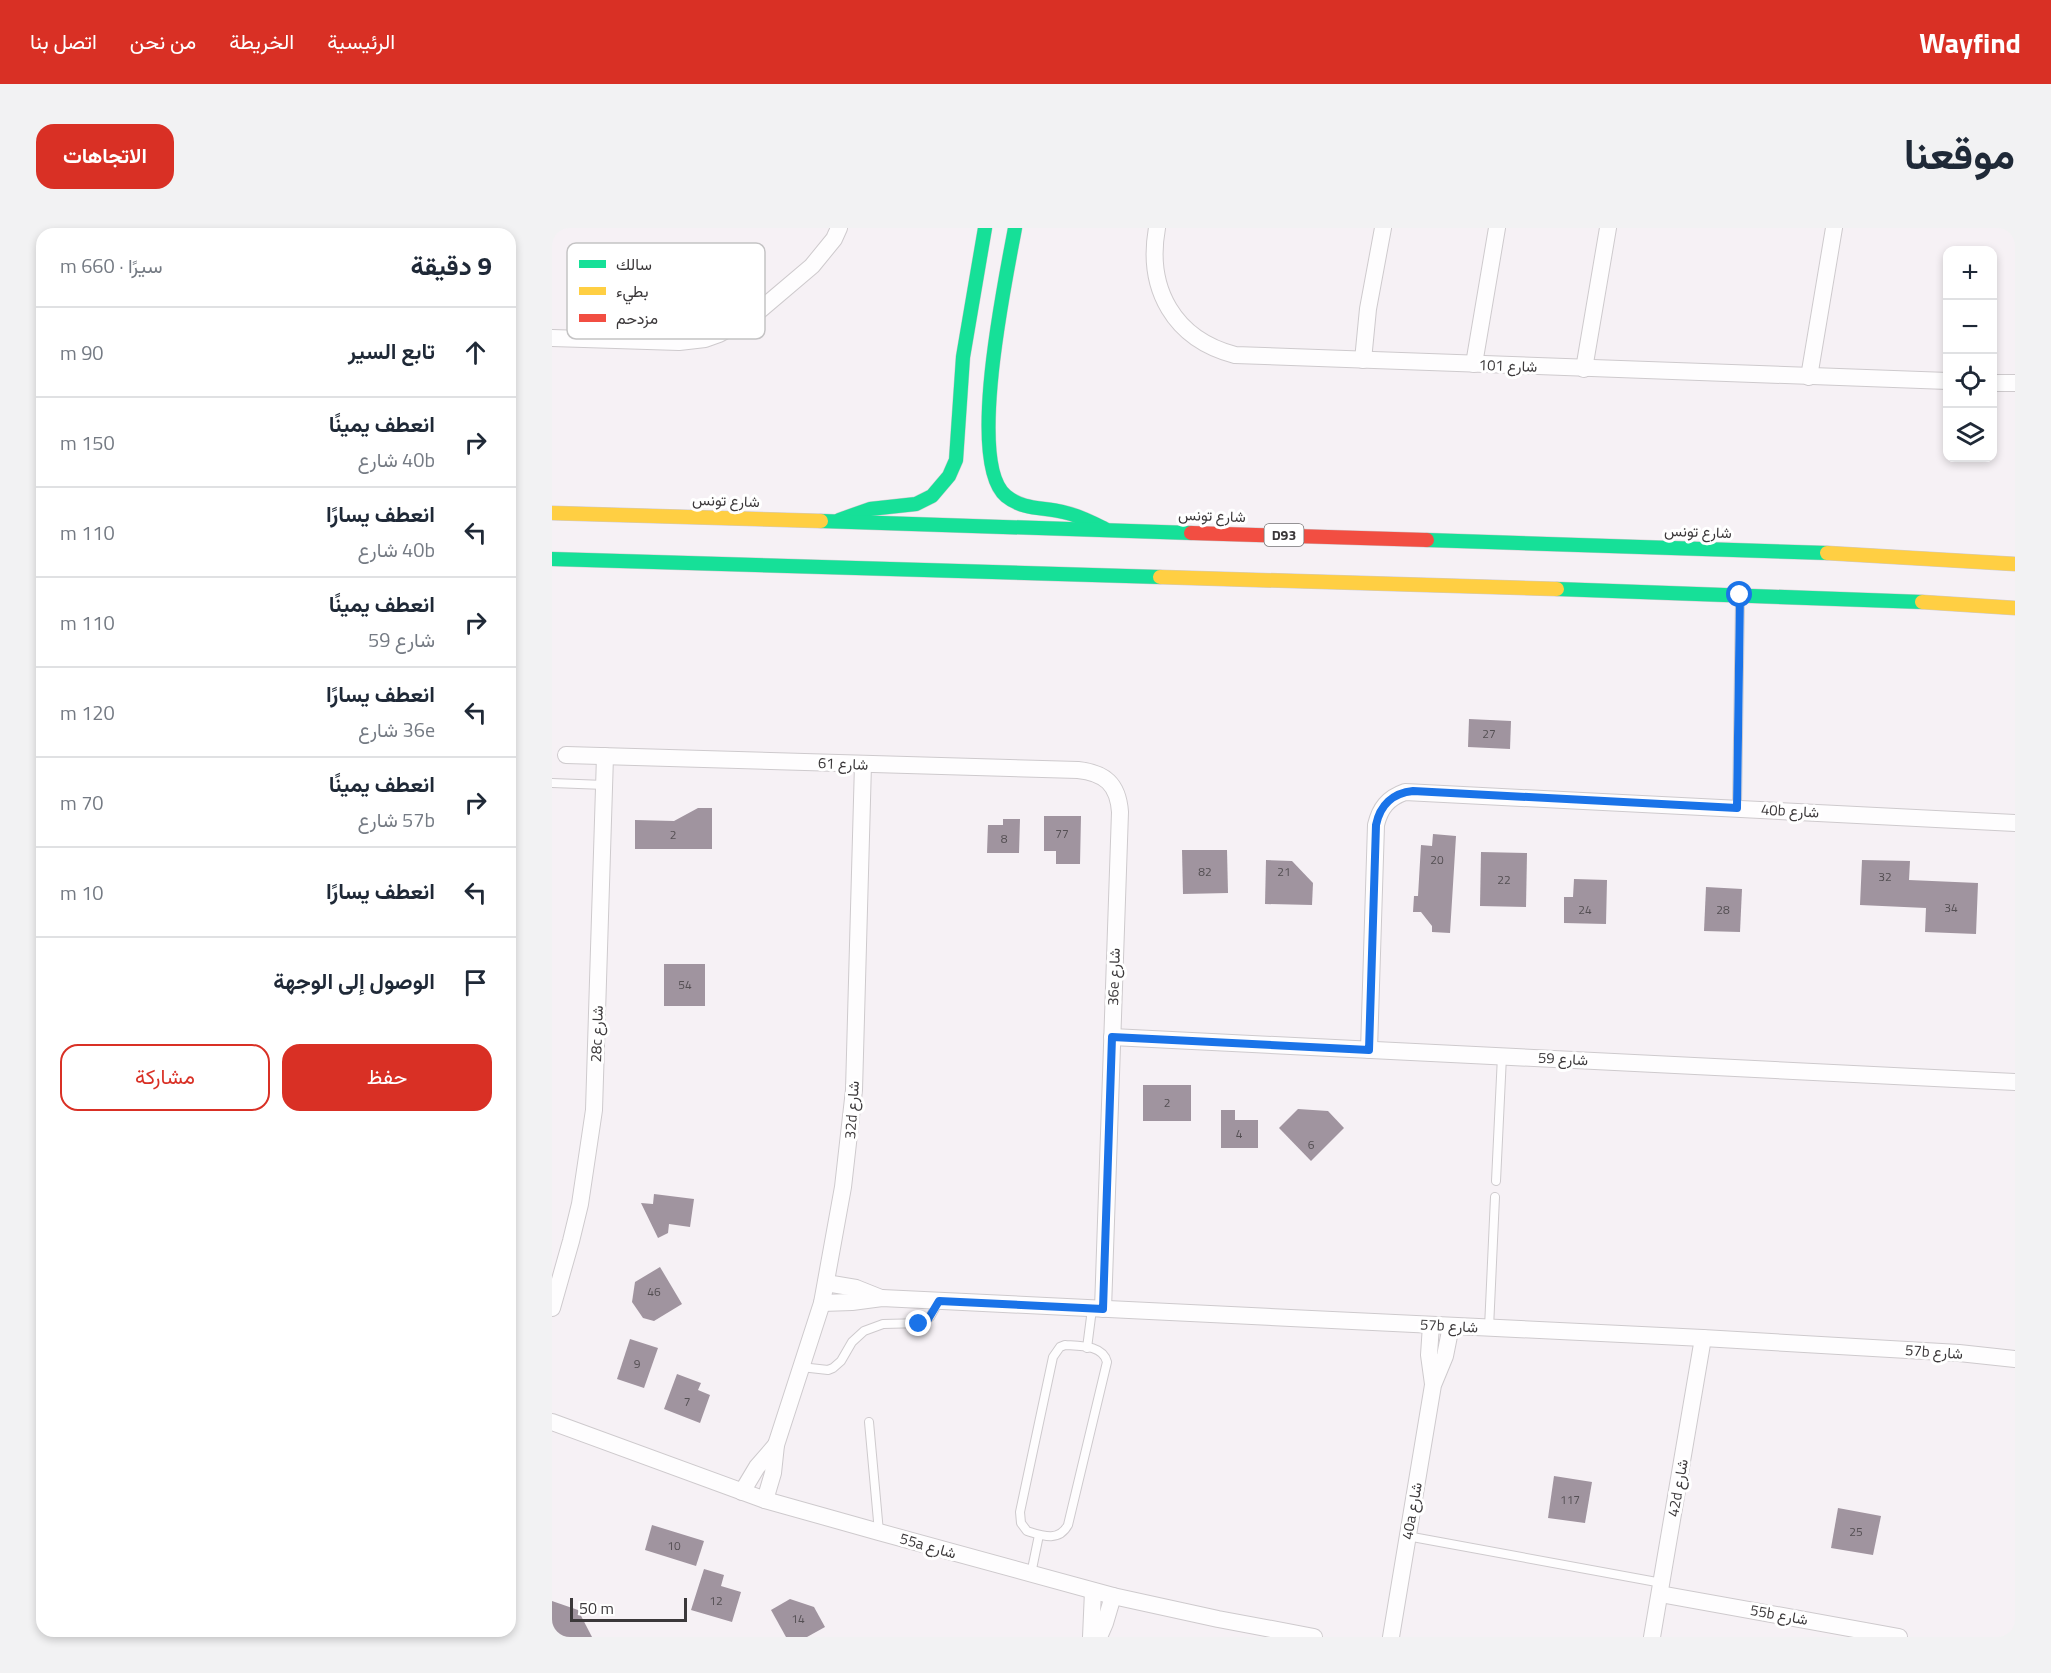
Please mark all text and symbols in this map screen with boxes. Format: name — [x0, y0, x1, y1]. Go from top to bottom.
text: Wayfind — [1919, 21, 2021, 64]
text: اتصل بنا — [30, 25, 97, 57]
text: من نحن — [130, 25, 196, 57]
text: الخريطة — [229, 25, 294, 57]
text: الرئيسية — [327, 25, 395, 57]
text: موقعنا — [1904, 121, 2015, 185]
button: الاتجاهات — [36, 124, 174, 189]
legend — [567, 243, 765, 339]
text: 9 دقيقة — [410, 246, 492, 285]
map controls — [1943, 246, 1997, 462]
button: + — [1943, 246, 1997, 300]
text: سيرًا · 660 m — [60, 250, 163, 281]
text: سالك — [616, 252, 652, 276]
text: بطيء — [616, 279, 648, 305]
button: − — [1943, 300, 1997, 354]
text: مزدحم — [616, 306, 658, 330]
text: تابع السير — [348, 334, 435, 368]
icon: ahead — [459, 336, 492, 369]
text: 90 m — [60, 337, 104, 368]
street label: شارع 101 — [1478, 353, 1538, 378]
button: locate — [1943, 354, 1997, 408]
text: انعطف يمينًا — [329, 407, 435, 441]
button: layers — [1943, 408, 1997, 462]
icon: right — [459, 426, 492, 459]
text: 150 m — [60, 427, 115, 458]
text: 40b شارع — [357, 444, 435, 475]
street label: شارع تونس — [692, 488, 760, 513]
text: انعطف يسارًا — [326, 497, 435, 531]
street label: شارع تونس — [1178, 503, 1246, 528]
icon: left — [459, 516, 492, 549]
text: 110 m — [60, 517, 115, 548]
street label: شارع تونس — [1664, 519, 1732, 544]
road number: D93 — [1264, 524, 1304, 546]
text: 40b شارع — [357, 534, 435, 565]
route start — [1726, 581, 1752, 607]
text: انعطف يمينًا — [329, 587, 435, 621]
icon: right — [459, 606, 492, 639]
text: 110 m — [60, 607, 115, 638]
text: شارع 59 — [368, 624, 435, 655]
text: انعطف يسارًا — [326, 677, 435, 711]
icon: left — [459, 696, 492, 729]
text: 120 m — [60, 697, 115, 728]
text: 36e شارع — [358, 714, 435, 745]
house number: 27 — [1482, 724, 1496, 743]
street label: شارع 61 — [817, 751, 869, 776]
text: انعطف يمينًا — [329, 767, 435, 801]
icon: right — [459, 786, 492, 819]
text: 70 m — [60, 787, 104, 818]
street label: 40b شارع — [1760, 797, 1820, 824]
text: 57b شارع — [357, 804, 435, 835]
house number: 77 — [1055, 824, 1069, 843]
house number: 2 — [670, 825, 676, 844]
house number: 8 — [1001, 829, 1008, 848]
house number: 20 — [1430, 850, 1444, 869]
house number: 82 — [1198, 862, 1212, 881]
house number: 21 — [1277, 862, 1291, 881]
house number: 32 — [1878, 867, 1892, 886]
house number: 22 — [1497, 870, 1511, 889]
text: انعطف يسارًا — [326, 874, 435, 908]
icon: left — [459, 876, 492, 909]
text: 10 m — [60, 877, 104, 908]
house number: 34 — [1944, 898, 1958, 917]
house number: 24 — [1578, 900, 1592, 919]
house number: 28 — [1716, 900, 1730, 919]
street label: 36e شارع — [1101, 948, 1126, 1006]
text: الوصول إلى الوجهة — [273, 964, 435, 998]
icon: arrive — [459, 966, 492, 999]
house number: 54 — [678, 975, 692, 994]
street label: 28c شارع — [584, 1005, 609, 1063]
button: مشاركة — [60, 1044, 270, 1111]
button: حفظ — [282, 1044, 492, 1111]
street label: شارع 59 — [1537, 1046, 1589, 1071]
street label: 32d شارع — [838, 1080, 865, 1140]
house number: 2 — [1164, 1093, 1170, 1112]
house number: 4 — [1236, 1124, 1243, 1143]
house number: 6 — [1308, 1135, 1315, 1154]
house number: 46 — [647, 1282, 661, 1301]
route end — [905, 1310, 931, 1336]
street label: 57b شارع — [1419, 1312, 1479, 1339]
street label: 57b شارع — [1904, 1338, 1964, 1365]
house number: 9 — [634, 1354, 641, 1373]
house number: 7 — [684, 1392, 690, 1411]
street label: 42d شارع — [1661, 1457, 1694, 1519]
street label: 40a شارع — [1395, 1480, 1428, 1541]
house number: 117 — [1560, 1490, 1580, 1509]
house number: 25 — [1849, 1522, 1863, 1541]
street label: 55a شارع — [897, 1526, 959, 1565]
house number: 10 — [667, 1536, 681, 1555]
house number: 12 — [709, 1591, 723, 1610]
scale bar — [570, 1595, 687, 1622]
text: 50 m — [579, 1596, 614, 1620]
street label: 55b شارع — [1748, 1598, 1810, 1631]
house number: 14 — [791, 1609, 805, 1628]

